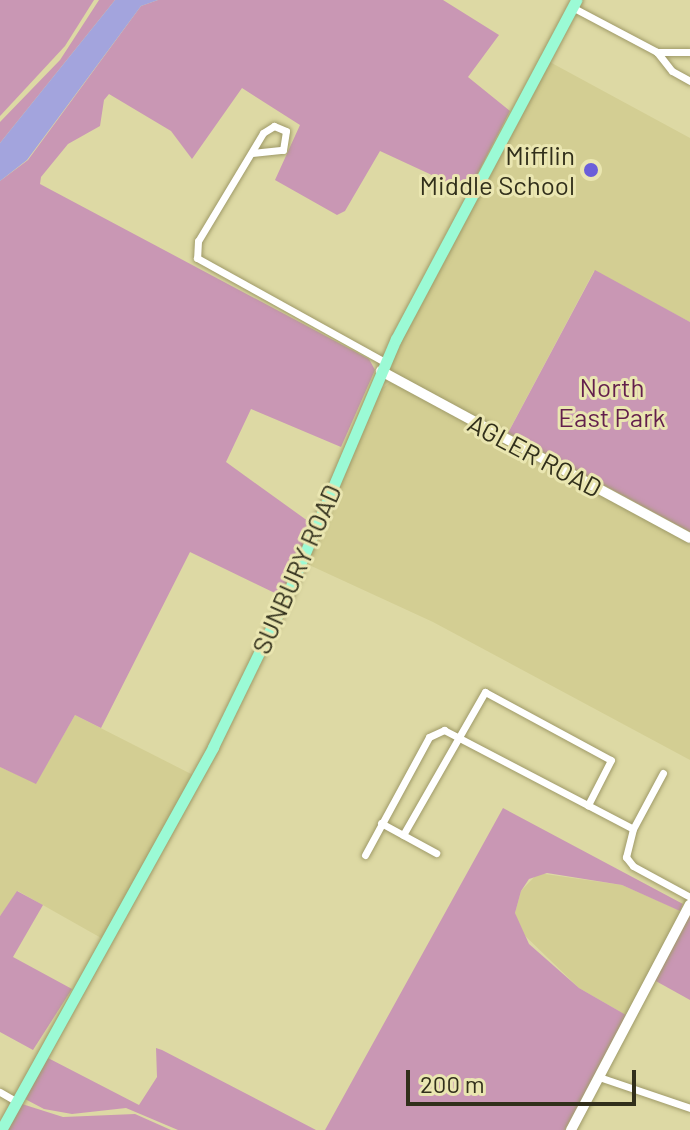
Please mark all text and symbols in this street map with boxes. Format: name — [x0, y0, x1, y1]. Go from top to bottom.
place label: Mifflin Middle School — [419, 139, 575, 200]
marker: Mifflin Middle School — [582, 161, 600, 179]
park label: North East Park — [558, 371, 666, 432]
street label: AGLER ROAD — [463, 407, 607, 503]
street label: SUNBURY ROAD — [245, 480, 347, 658]
scale bar — [410, 1054, 640, 1104]
text: 200 m — [420, 1069, 485, 1098]

